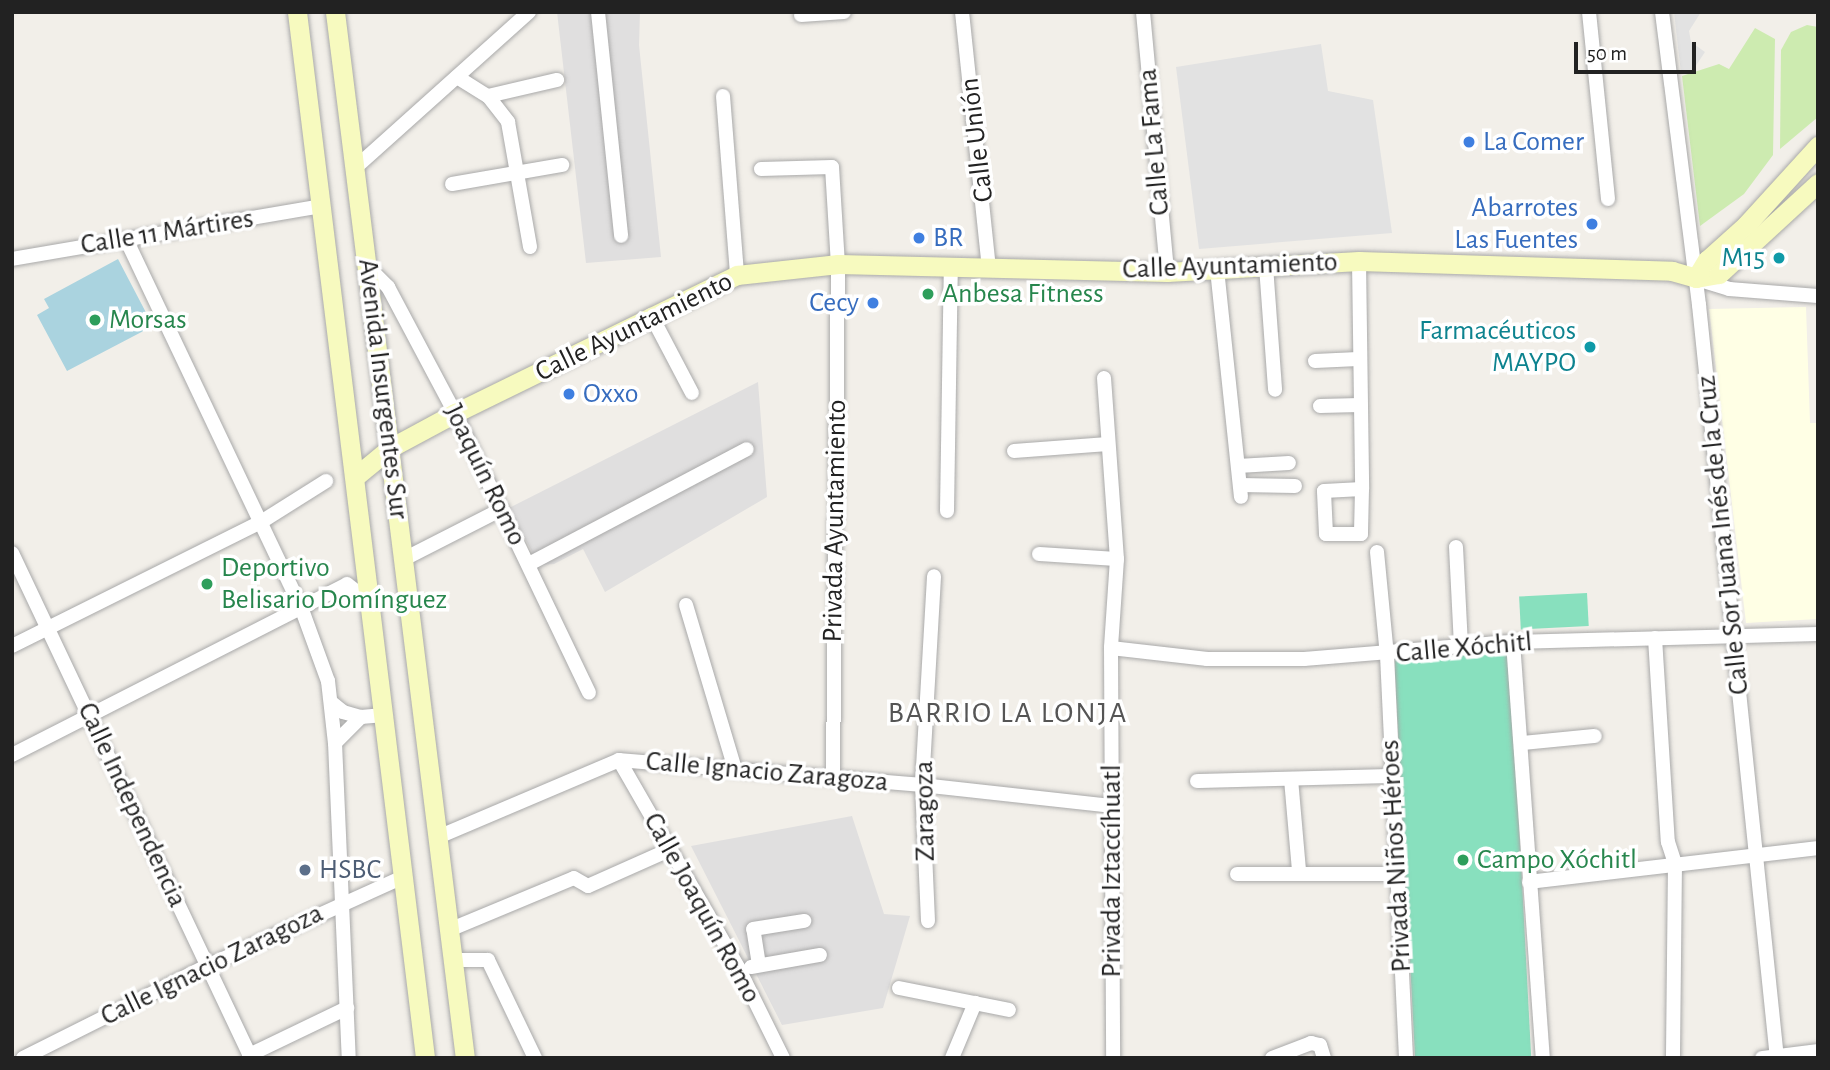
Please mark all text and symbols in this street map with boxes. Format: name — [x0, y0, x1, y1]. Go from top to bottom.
scale bar — [1578, 28, 1700, 72]
text: 50 m — [1587, 43, 1627, 64]
street label: Calle La Fama — [1131, 67, 1177, 217]
street label: Calle Unión — [953, 76, 1001, 204]
place label: La Comer — [1483, 125, 1584, 159]
marker: La Comer — [1461, 134, 1477, 150]
place label: Abarrotes Las Fuentes — [1454, 191, 1578, 257]
street label: Calle 11 Mártires — [78, 202, 256, 262]
marker: Abarrotes Las Fuentes — [1584, 216, 1600, 232]
place label: BR — [933, 221, 964, 255]
marker: BR — [911, 230, 927, 246]
place label: M15 — [1722, 241, 1765, 275]
street label: Calle Ayuntamiento — [1122, 245, 1338, 287]
marker: M15 — [1771, 250, 1787, 266]
street label: Avenida Insurgentes Sur — [350, 257, 416, 521]
street label: Calle Ayuntamiento — [530, 265, 738, 389]
place label: Anbesa Fitness — [942, 277, 1104, 311]
place label: Cecy — [809, 286, 859, 320]
marker: Anbesa Fitness — [920, 286, 936, 302]
marker: Cecy — [865, 295, 881, 311]
place label: Morsas — [109, 303, 187, 337]
marker: Morsas — [87, 312, 103, 328]
place label: Farmacéuticos MAYPO — [1419, 314, 1576, 380]
marker: Farmacéuticos MAYPO — [1582, 339, 1598, 355]
street label: Calle Sor Juana Inés de la Cruz — [1690, 374, 1756, 696]
place label: Oxxo — [583, 377, 638, 411]
marker: Oxxo — [561, 386, 577, 402]
street label: Joaquín Romo — [436, 399, 534, 551]
street label: Privada Ayuntamiento — [816, 399, 854, 643]
place label: Deportivo Belisario Domínguez — [221, 551, 447, 617]
marker: Deportivo Belisario Domínguez — [199, 576, 215, 592]
street label: Calle Xóchitl — [1395, 625, 1533, 671]
district label: BARRIO LA LONJA — [890, 695, 1126, 731]
street label: Calle Independencia — [70, 697, 194, 913]
street label: Privada Niños Héroes — [1373, 739, 1419, 973]
street label: Calle Ignacio Zaragoza — [644, 745, 890, 799]
street label: Zaragoza — [907, 760, 943, 862]
street label: Privada Iztaccíhuatl — [1095, 764, 1129, 978]
street label: Calle Joaquín Romo — [636, 807, 768, 1009]
place label: Campo Xóchitl — [1477, 843, 1637, 877]
marker: Campo Xóchitl — [1455, 852, 1471, 868]
place label: HSBC — [319, 853, 381, 887]
marker: HSBC — [297, 862, 313, 878]
street label: Calle Ignacio Zaragoza — [95, 897, 329, 1033]

